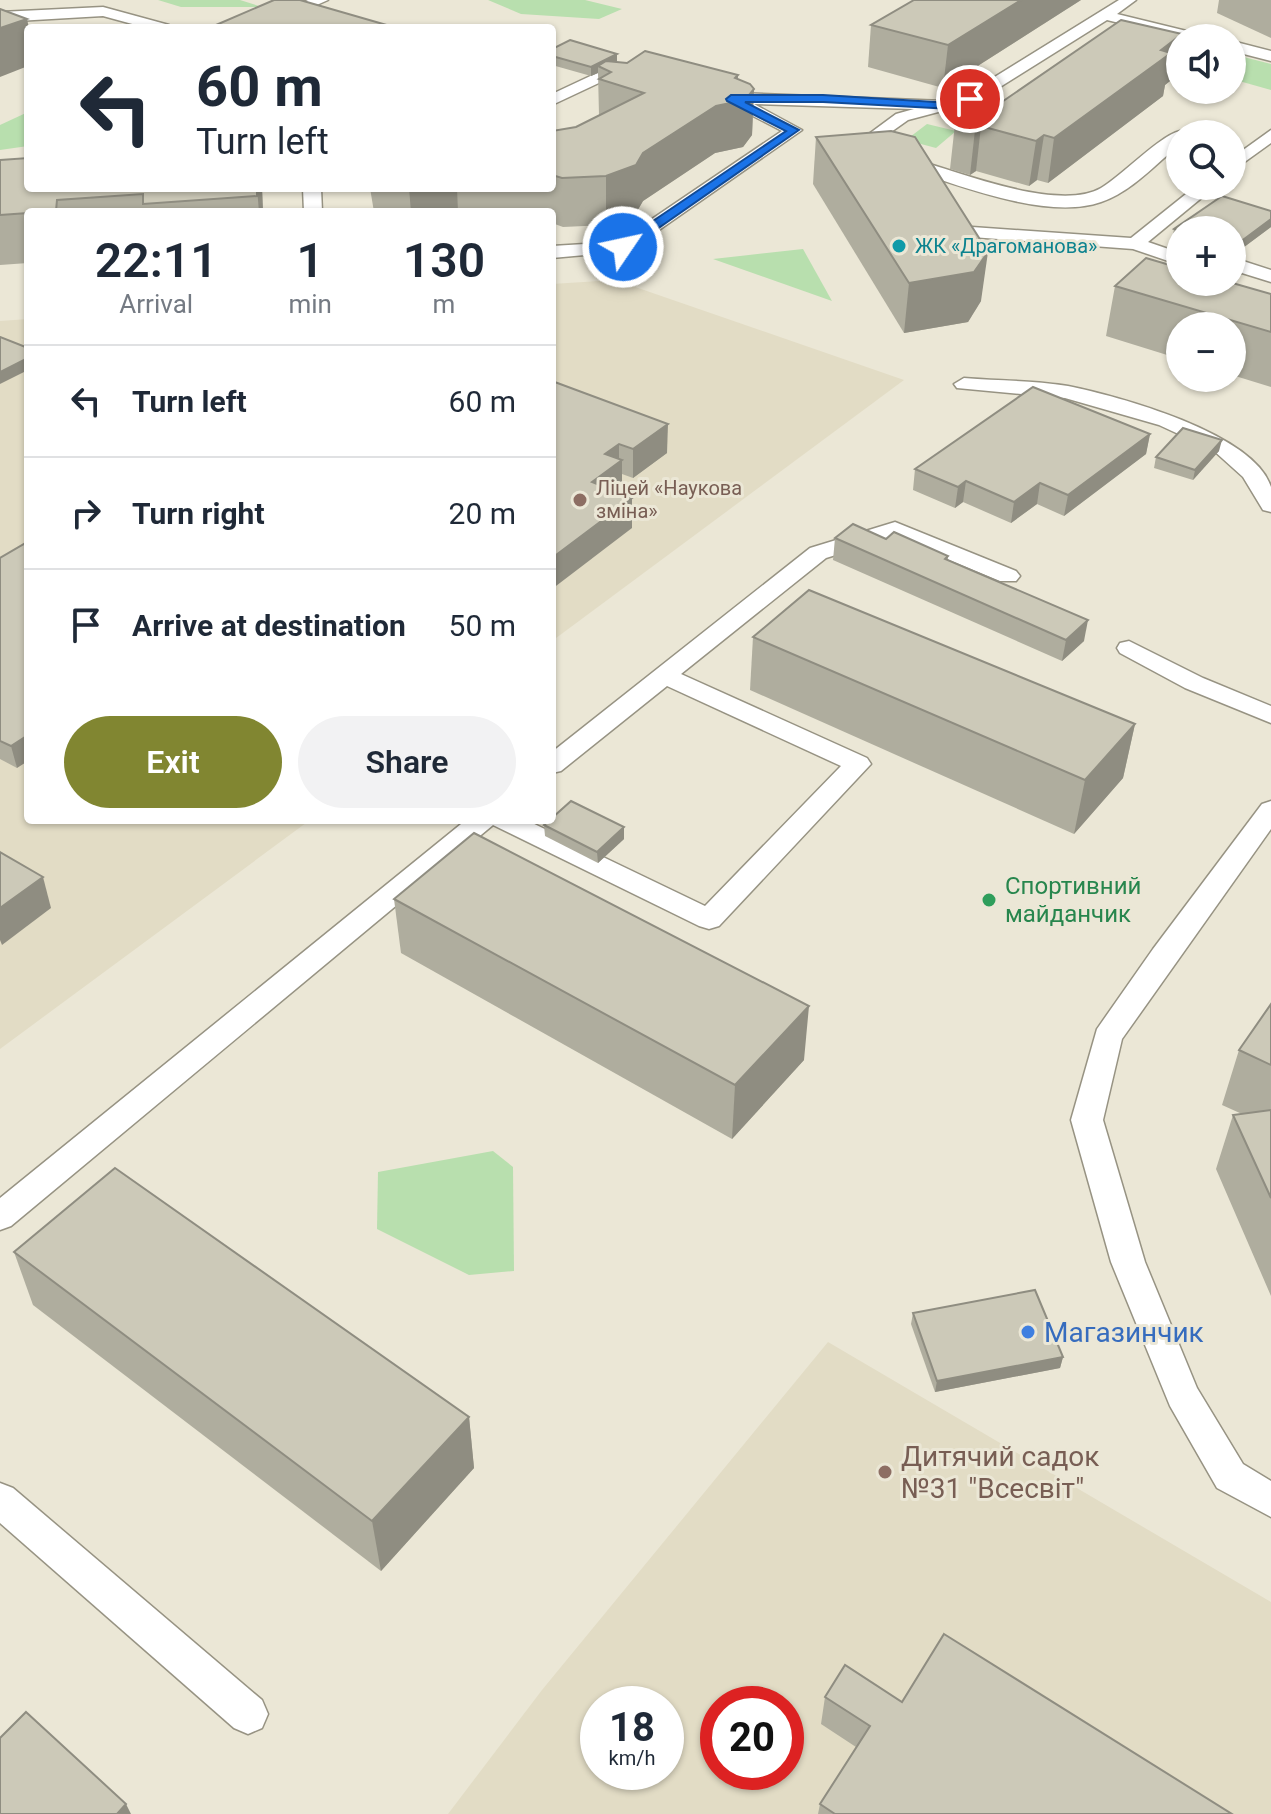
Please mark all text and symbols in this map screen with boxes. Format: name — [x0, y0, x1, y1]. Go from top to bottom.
map controls — [1166, 24, 1246, 392]
button: sound — [1166, 24, 1246, 104]
text: 60 m — [196, 54, 323, 120]
icon: left — [64, 56, 168, 160]
pin — [936, 65, 1004, 133]
icon: arrive — [948, 77, 992, 121]
button: search — [1166, 120, 1246, 200]
text: Turn left — [196, 121, 329, 163]
position arrow — [581, 205, 665, 289]
button: + — [1166, 216, 1246, 296]
text: 22:11 — [95, 232, 218, 289]
text: 1 — [297, 232, 324, 289]
text: 130 — [403, 232, 485, 289]
place label: ЖК «Драгоманова» — [915, 234, 1097, 258]
marker: ЖК «Драгоманова» — [890, 237, 908, 255]
text: Arrival — [119, 289, 193, 319]
text: min — [288, 289, 332, 319]
text: m — [433, 289, 455, 319]
button: − — [1166, 312, 1246, 392]
icon: left — [64, 379, 108, 423]
text: Turn left — [132, 384, 247, 419]
text: 60 m — [449, 384, 516, 419]
place label: Ліцей «Наукова зміна» — [596, 476, 742, 523]
icon: right — [64, 491, 108, 535]
marker: Ліцей «Наукова зміна» — [571, 491, 589, 509]
text: Turn right — [132, 496, 265, 531]
text: 20 m — [449, 496, 516, 531]
icon: arrive — [64, 603, 108, 647]
text: Arrive at destination — [132, 608, 406, 643]
text: 50 m — [449, 608, 516, 643]
button: Exit — [64, 716, 282, 808]
button: Share — [298, 716, 516, 808]
place label: Спортивний майданчик — [1005, 872, 1141, 928]
marker: Спортивний майданчик — [980, 891, 998, 909]
place label: Магазинчик — [1044, 1316, 1204, 1349]
marker: Магазинчик — [1019, 1323, 1037, 1341]
place label: Дитячий садок №31 "Всесвіт" — [901, 1440, 1099, 1505]
marker: Дитячий садок №31 "Всесвіт" — [876, 1463, 894, 1481]
speed limit sign: 20 — [700, 1686, 804, 1790]
text: 18 — [609, 1704, 655, 1751]
text: km/h — [609, 1746, 655, 1770]

